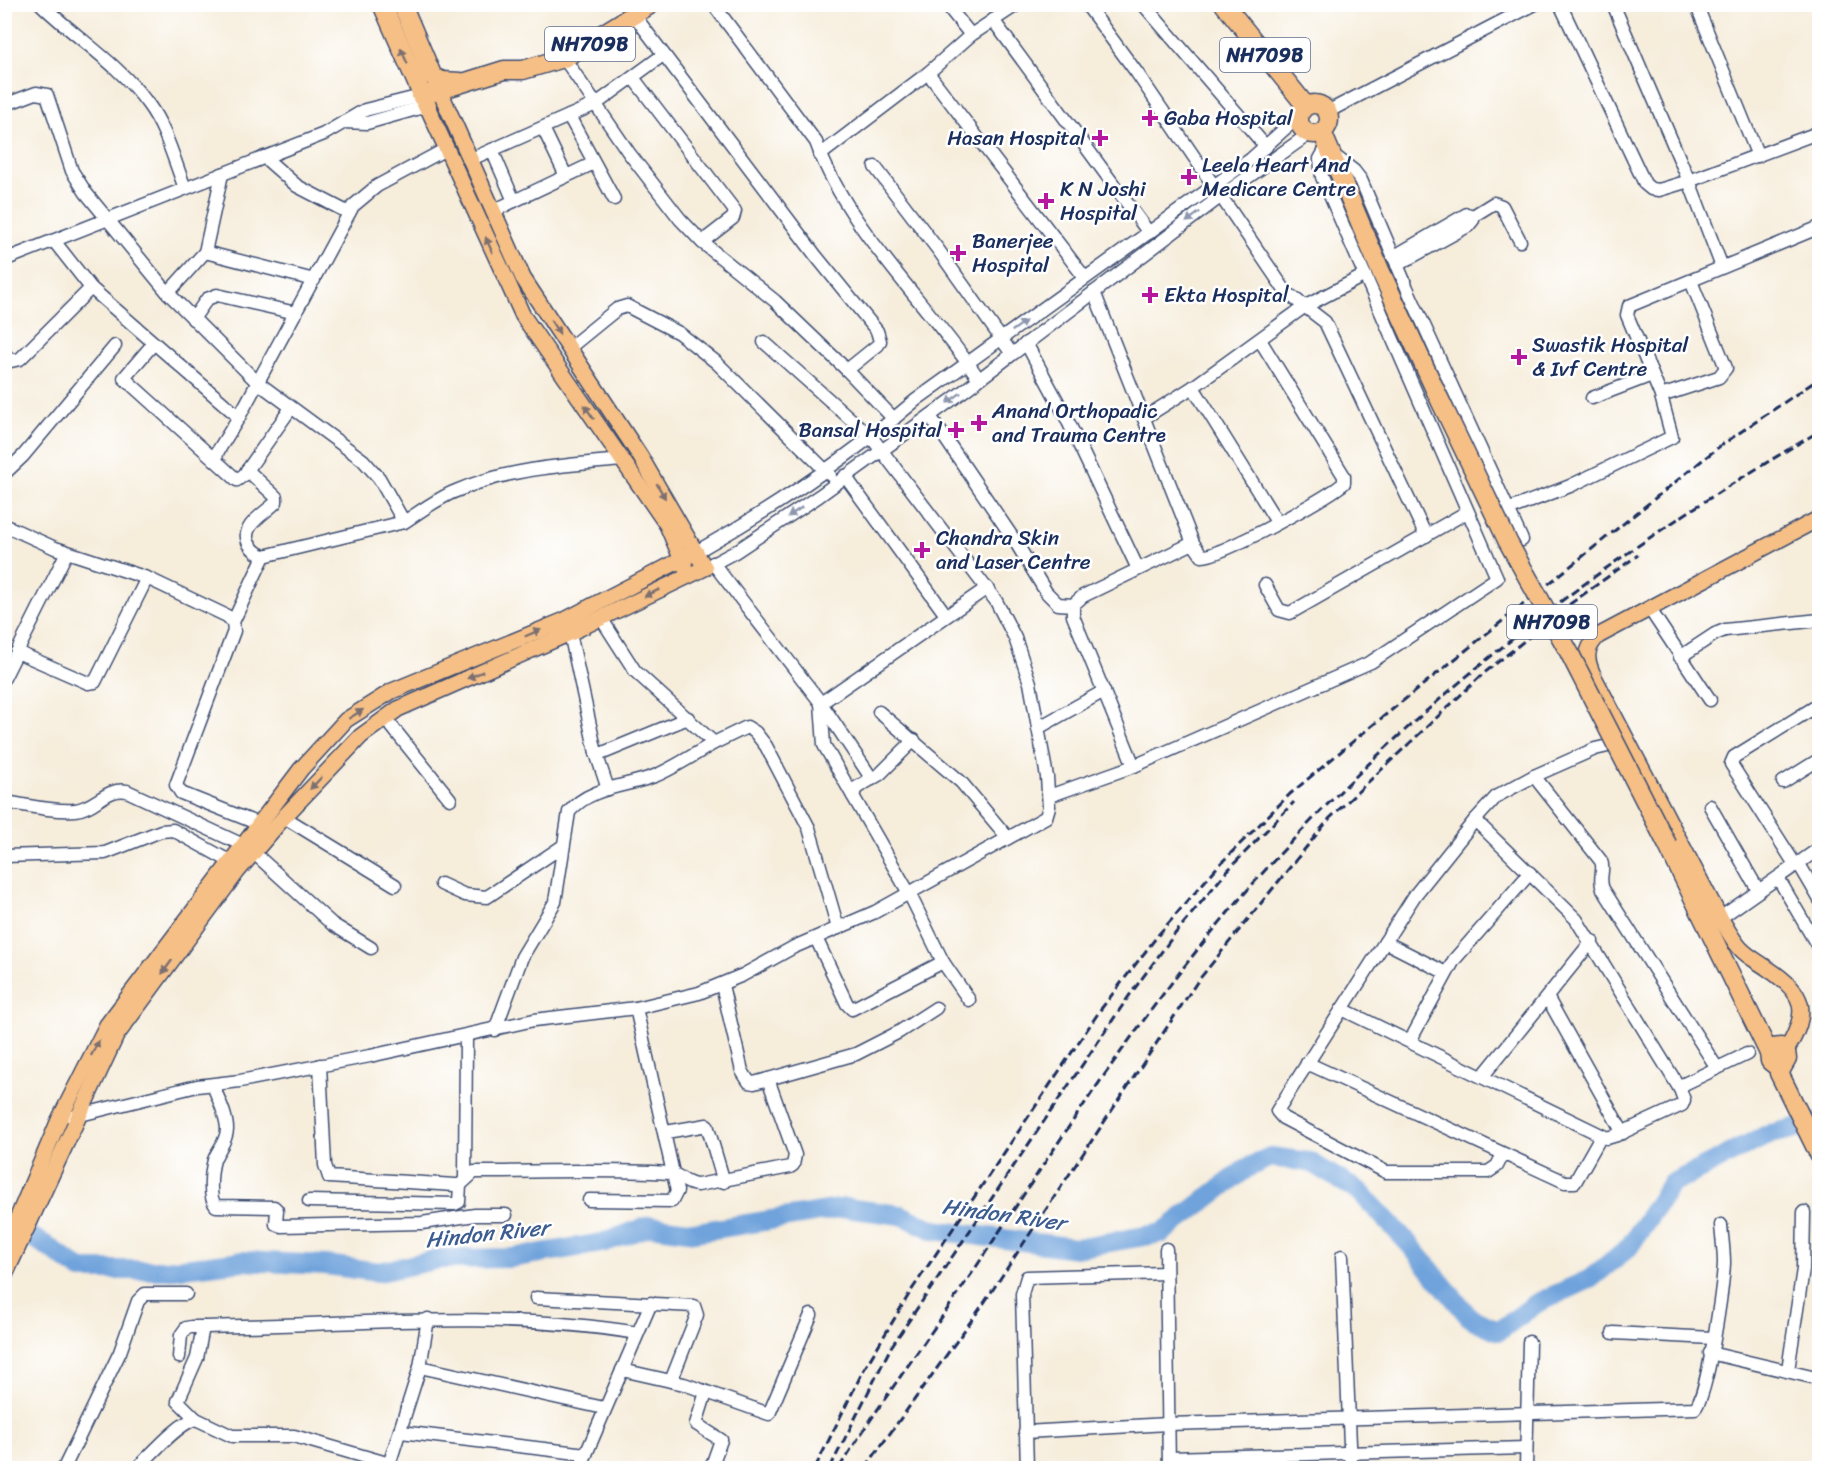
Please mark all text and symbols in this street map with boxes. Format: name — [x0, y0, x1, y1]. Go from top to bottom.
road number: NH709B — [545, 27, 635, 61]
road number: NH709B — [1220, 38, 1310, 72]
one-way arrow — [399, 46, 409, 64]
place label: Gaba Hospital — [1164, 99, 1294, 137]
marker: Gaba Hospital — [1141, 109, 1159, 127]
place label: Hasan Hospital — [947, 119, 1087, 157]
marker: Hasan Hospital — [1091, 129, 1109, 147]
place label: Leela Heart And Medicare Centre — [1202, 146, 1356, 208]
marker: Leela Heart And Medicare Centre — [1180, 168, 1198, 186]
place label: K N Joshi Hospital — [1060, 170, 1147, 232]
marker: K N Joshi Hospital — [1037, 192, 1055, 210]
one-way arrow — [1185, 211, 1201, 223]
place label: Banerjee Hospital — [972, 222, 1054, 284]
one-way arrow — [484, 236, 494, 254]
marker: Banerjee Hospital — [949, 244, 967, 262]
place label: Ekta Hospital — [1164, 276, 1290, 314]
marker: Ekta Hospital — [1141, 286, 1159, 304]
one-way arrow — [550, 319, 561, 335]
one-way arrow — [1011, 320, 1027, 332]
place label: Swastik Hospital & Ivf Centre — [1532, 326, 1689, 388]
marker: Swastik Hospital & Ivf Centre — [1510, 348, 1528, 366]
one-way arrow — [946, 392, 962, 404]
place label: Anand Orthopadic and Trauma Centre — [991, 392, 1166, 454]
one-way arrow — [583, 404, 595, 420]
place label: Bansal Hospital — [798, 411, 943, 449]
marker: Anand Orthopadic and Trauma Centre — [970, 414, 988, 432]
marker: Bansal Hospital — [947, 421, 965, 439]
one-way arrow — [655, 483, 666, 499]
one-way arrow — [788, 506, 804, 518]
place label: Chandra Skin and Laser Centre — [936, 519, 1091, 581]
marker: Chandra Skin and Laser Centre — [913, 541, 931, 559]
one-way arrow — [644, 589, 661, 598]
road number: NH709B — [1507, 605, 1597, 639]
one-way arrow — [524, 628, 542, 637]
one-way arrow — [466, 671, 484, 680]
one-way arrow — [348, 708, 364, 719]
one-way arrow — [309, 775, 323, 790]
one-way arrow — [161, 958, 173, 974]
one-way arrow — [90, 1040, 100, 1057]
water label: Hindon River — [940, 1187, 1072, 1243]
water label: Hindon River — [423, 1207, 555, 1259]

